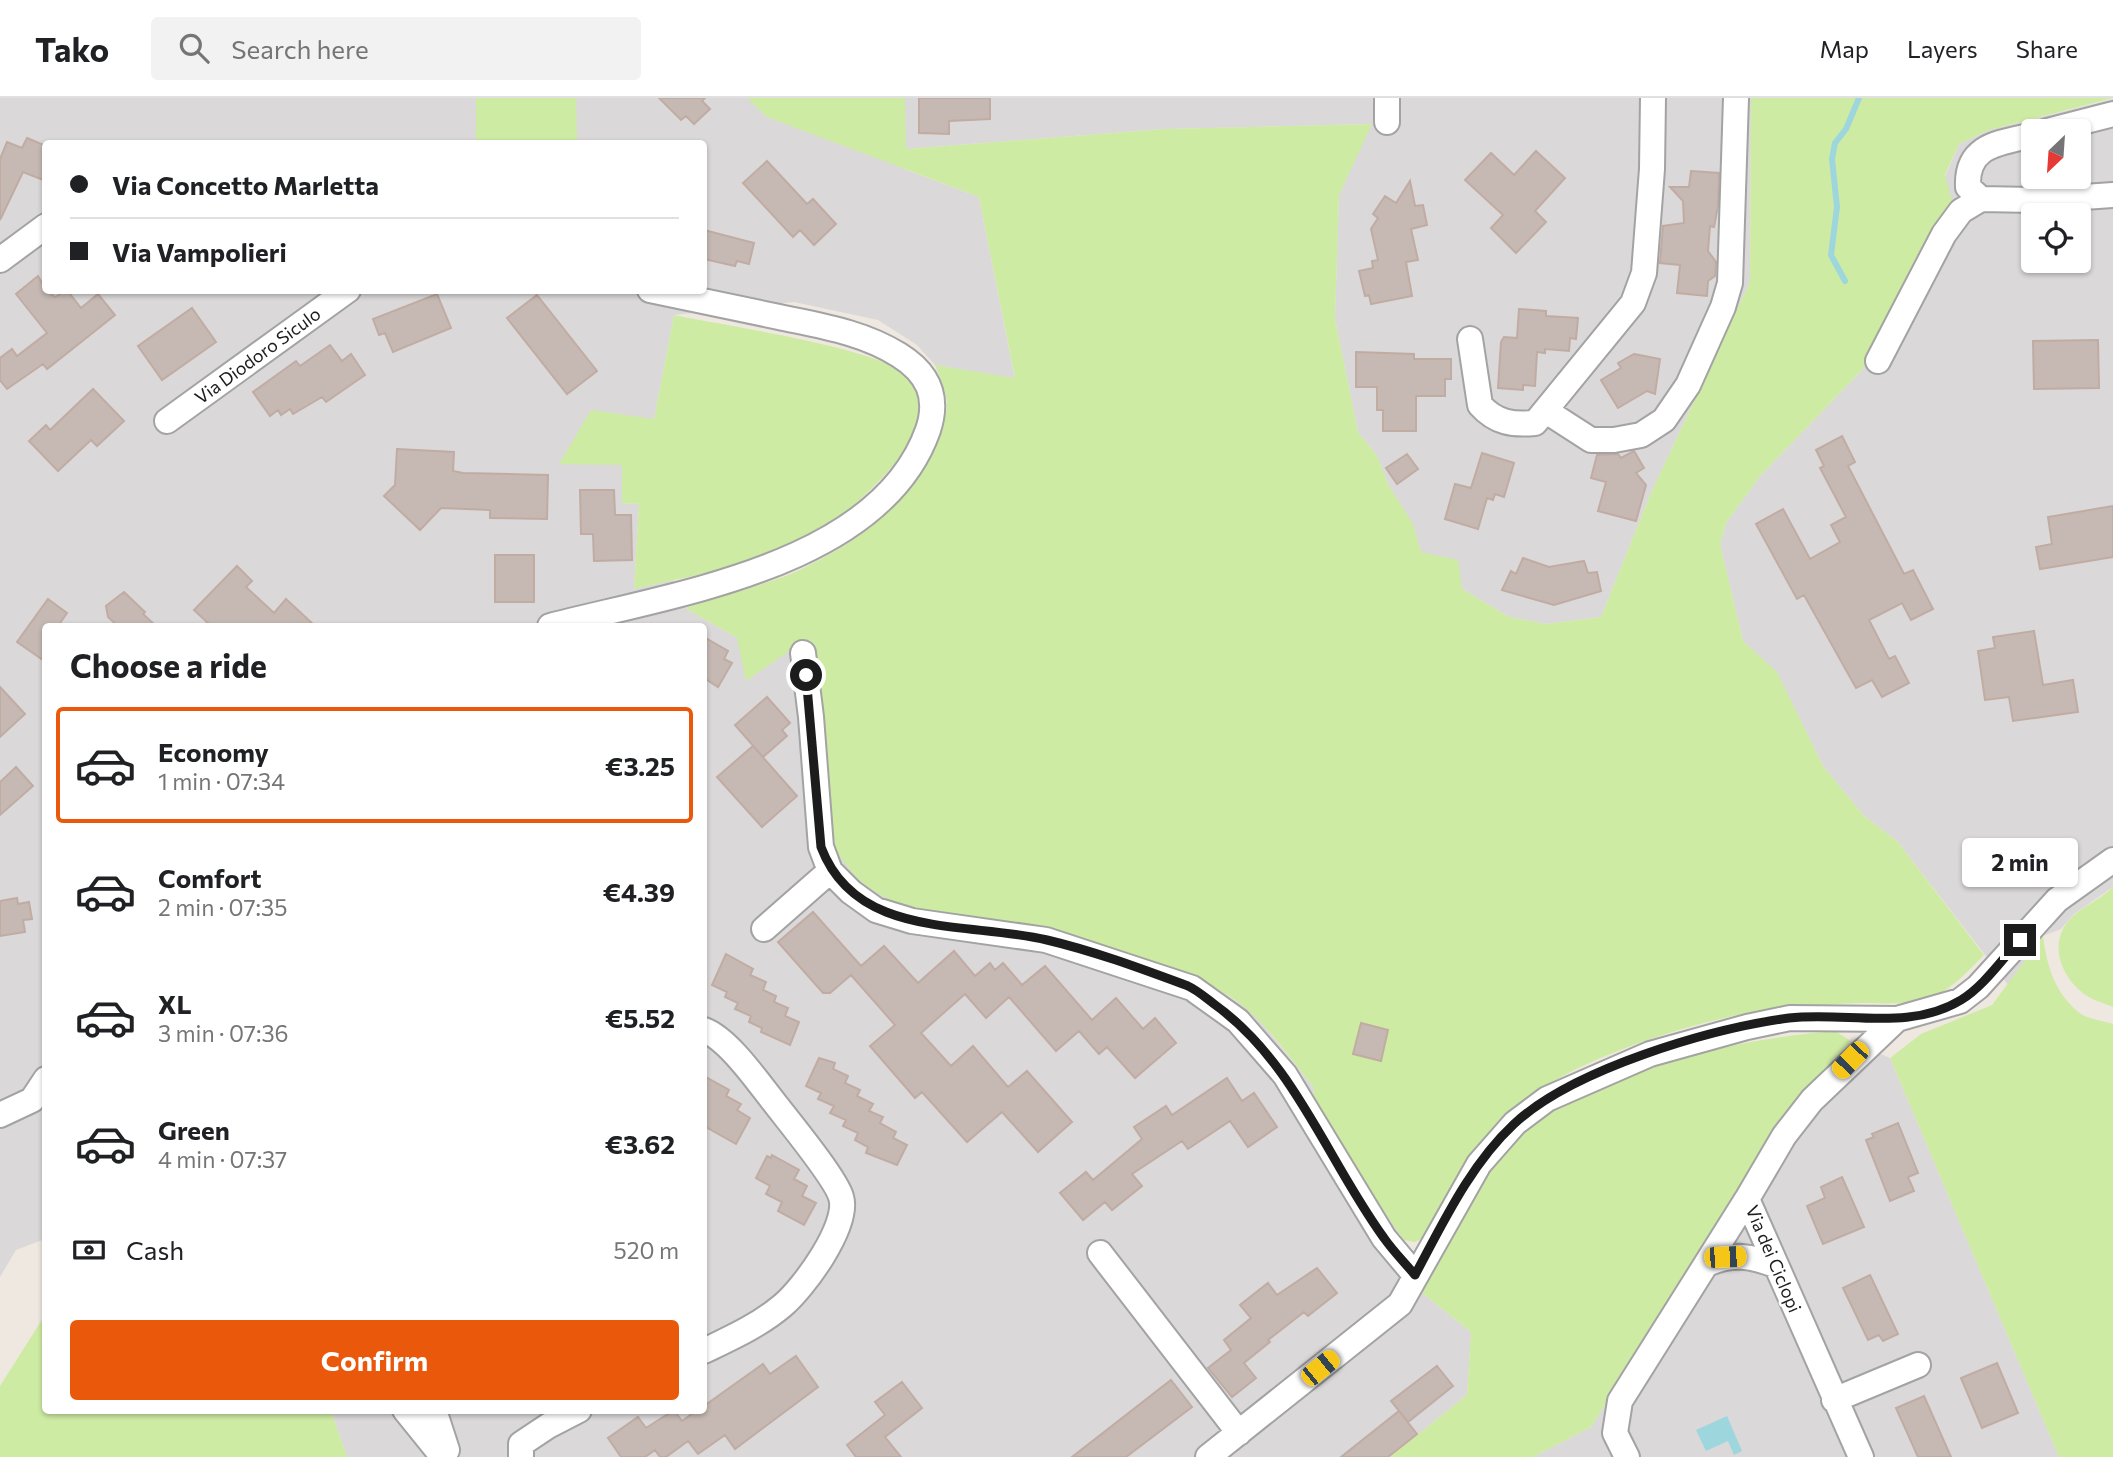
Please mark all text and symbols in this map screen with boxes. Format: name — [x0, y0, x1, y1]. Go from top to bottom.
search box — [151, 17, 641, 80]
text: Tako — [35, 28, 109, 69]
icon: search — [175, 29, 213, 67]
text: Search here — [231, 33, 369, 64]
text: Map — [1820, 34, 1869, 63]
text: Layers — [1907, 34, 1978, 63]
text: Share — [2016, 34, 2078, 63]
north arrow — [2021, 119, 2091, 189]
map controls — [2021, 119, 2091, 273]
text: Via Concetto Marletta — [112, 169, 379, 200]
button: locate — [2021, 203, 2091, 273]
text: Via Vampolieri — [112, 236, 287, 267]
street label: Via Diodoro Siculo — [190, 302, 325, 408]
text: Choose a ride — [70, 645, 267, 685]
route start — [790, 659, 822, 691]
icon: car — [74, 734, 137, 797]
text: Economy — [158, 736, 269, 767]
text: €3.25 — [605, 750, 675, 781]
text: 1 min · 07:34 — [158, 767, 285, 795]
callout: 2 min — [1962, 838, 2078, 888]
text: 2 min — [1991, 848, 2049, 876]
icon: car — [74, 860, 137, 923]
text: Comfort — [158, 862, 261, 893]
text: €4.39 — [603, 876, 675, 907]
text: 2 min · 07:35 — [158, 893, 287, 921]
route end — [2004, 924, 2036, 956]
icon: car — [74, 986, 137, 1049]
text: XL — [158, 988, 192, 1019]
text: €5.52 — [605, 1002, 675, 1033]
text: 3 min · 07:36 — [158, 1019, 289, 1047]
car — [1828, 1038, 1873, 1082]
icon: car — [74, 1112, 137, 1175]
text: Green — [158, 1114, 230, 1145]
text: €3.62 — [605, 1128, 675, 1159]
text: 4 min · 07:37 — [158, 1145, 287, 1173]
street label: Via dei Ciclopi — [1741, 1202, 1806, 1315]
icon: cash — [70, 1231, 108, 1269]
text: Cash — [126, 1234, 184, 1265]
text: 520 m — [614, 1236, 679, 1264]
car — [1704, 1246, 1747, 1268]
button: Confirm — [70, 1320, 679, 1400]
car — [1298, 1347, 1343, 1389]

